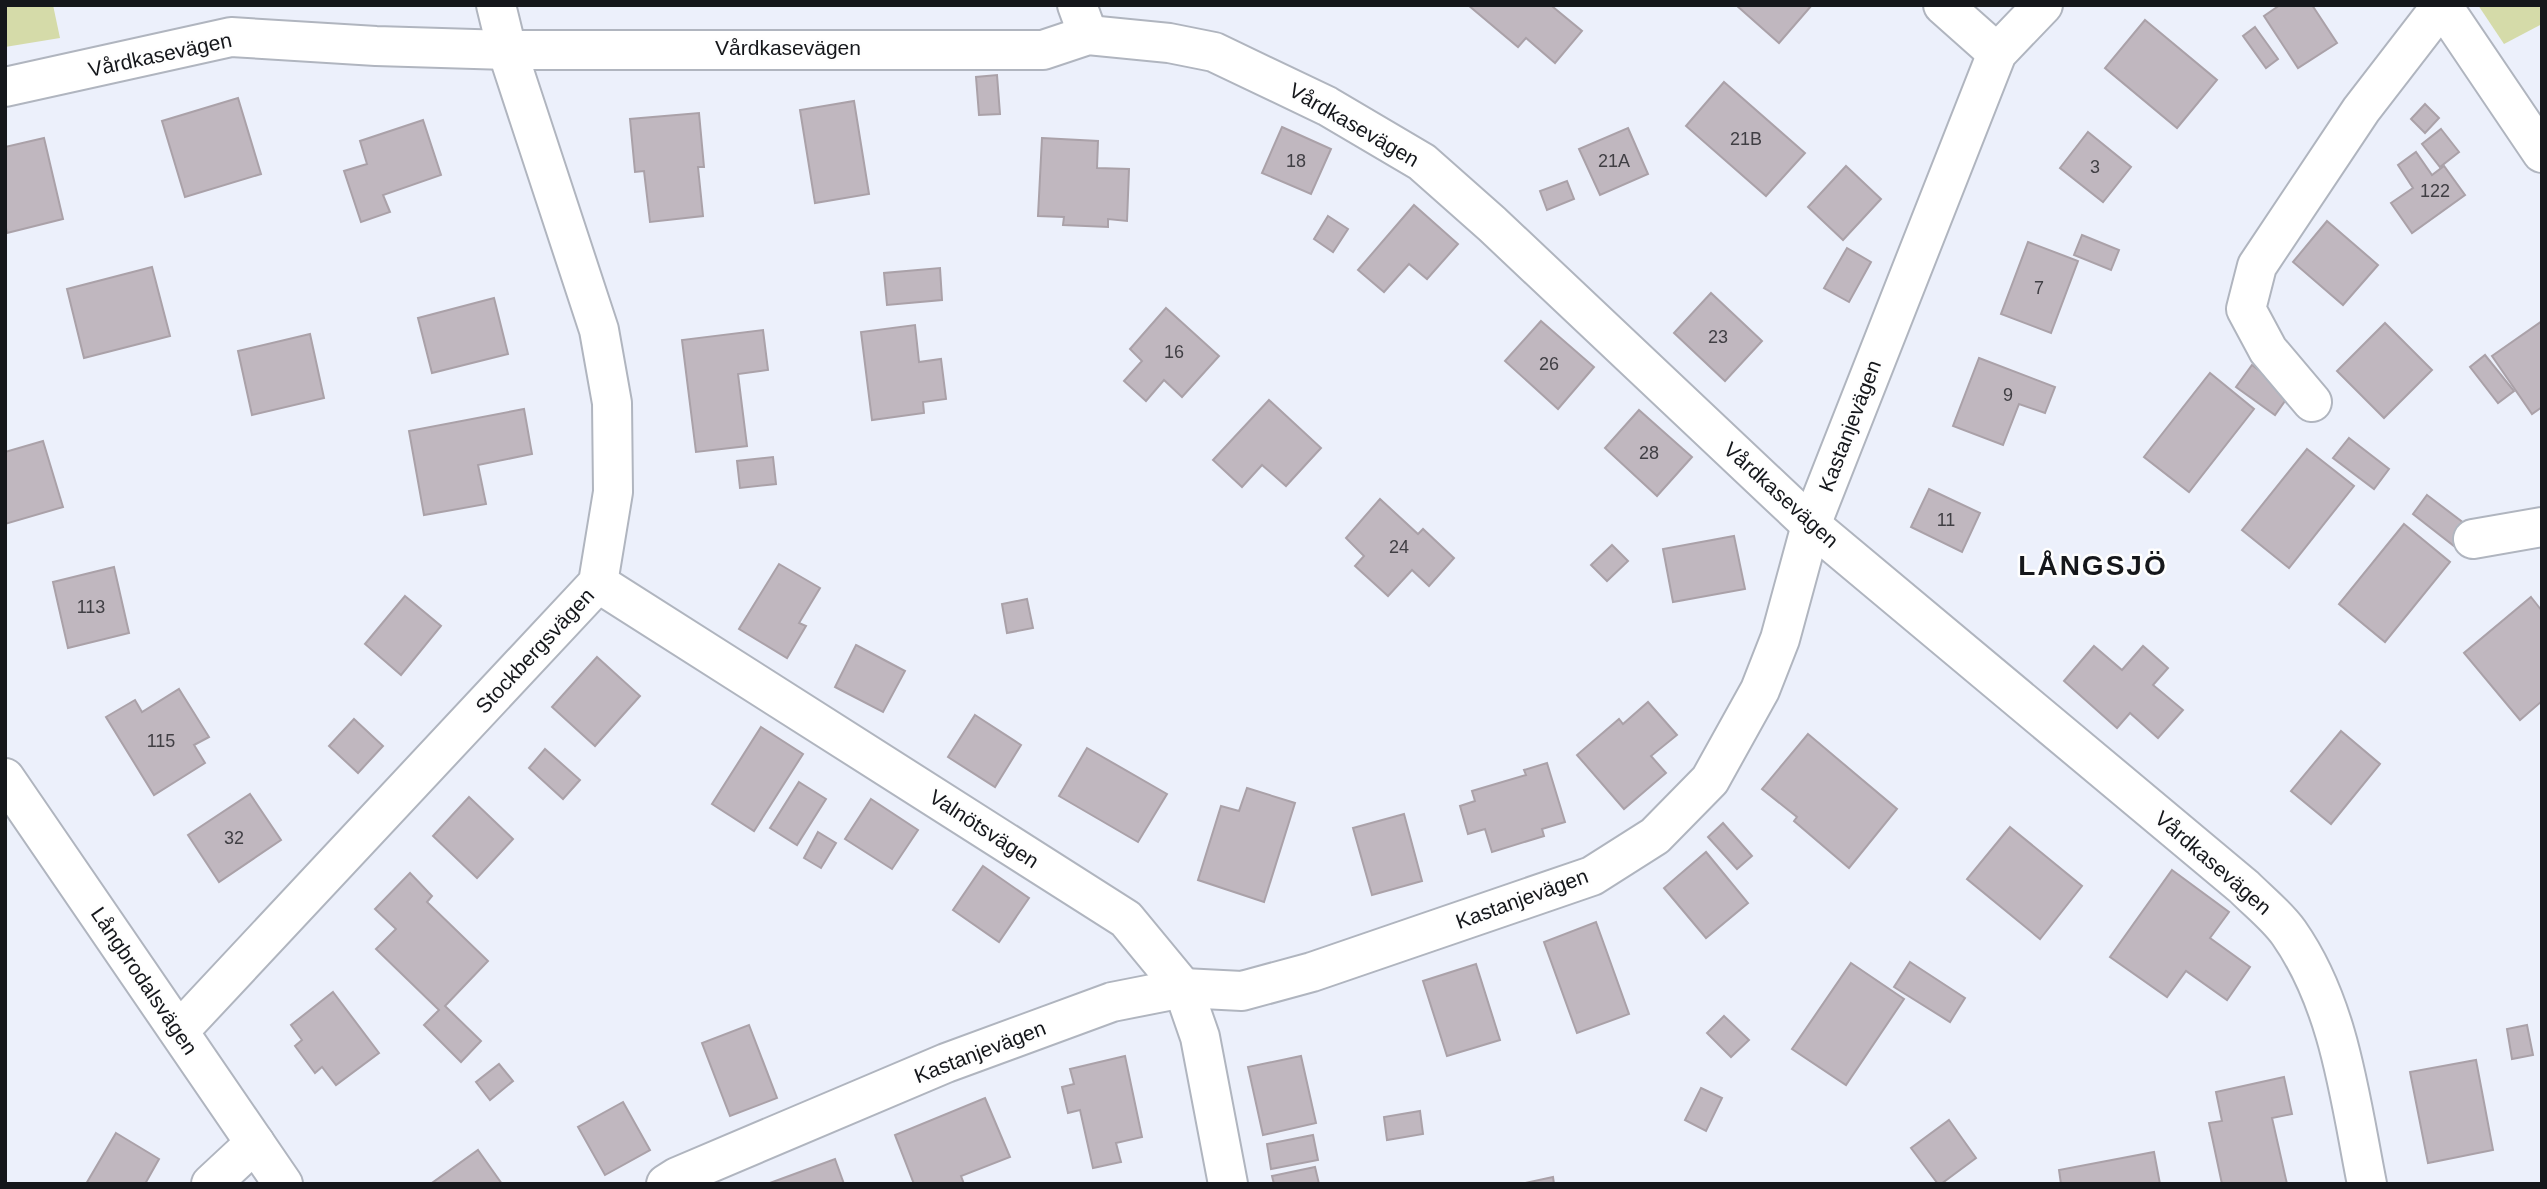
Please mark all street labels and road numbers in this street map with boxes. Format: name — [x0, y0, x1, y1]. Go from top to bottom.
street label: Vårdkasevägen — [86, 28, 234, 81]
street label: Vårdkasevägen — [715, 36, 861, 59]
street label: Vårdkasevägen — [1285, 78, 1423, 171]
street label: Kastanjevägen — [1814, 357, 1885, 495]
street label: Vårdkasevägen — [1719, 437, 1843, 552]
street label: Stockbergsvägen — [471, 583, 598, 718]
street label: Valnötsvägen — [925, 785, 1043, 872]
street label: Vårdkasevägen — [2151, 806, 2276, 919]
street label: Kastanjevägen — [1453, 864, 1591, 933]
street label: Långbrodalsvägen — [87, 903, 202, 1059]
street label: Kastanjevägen — [911, 1016, 1049, 1087]

